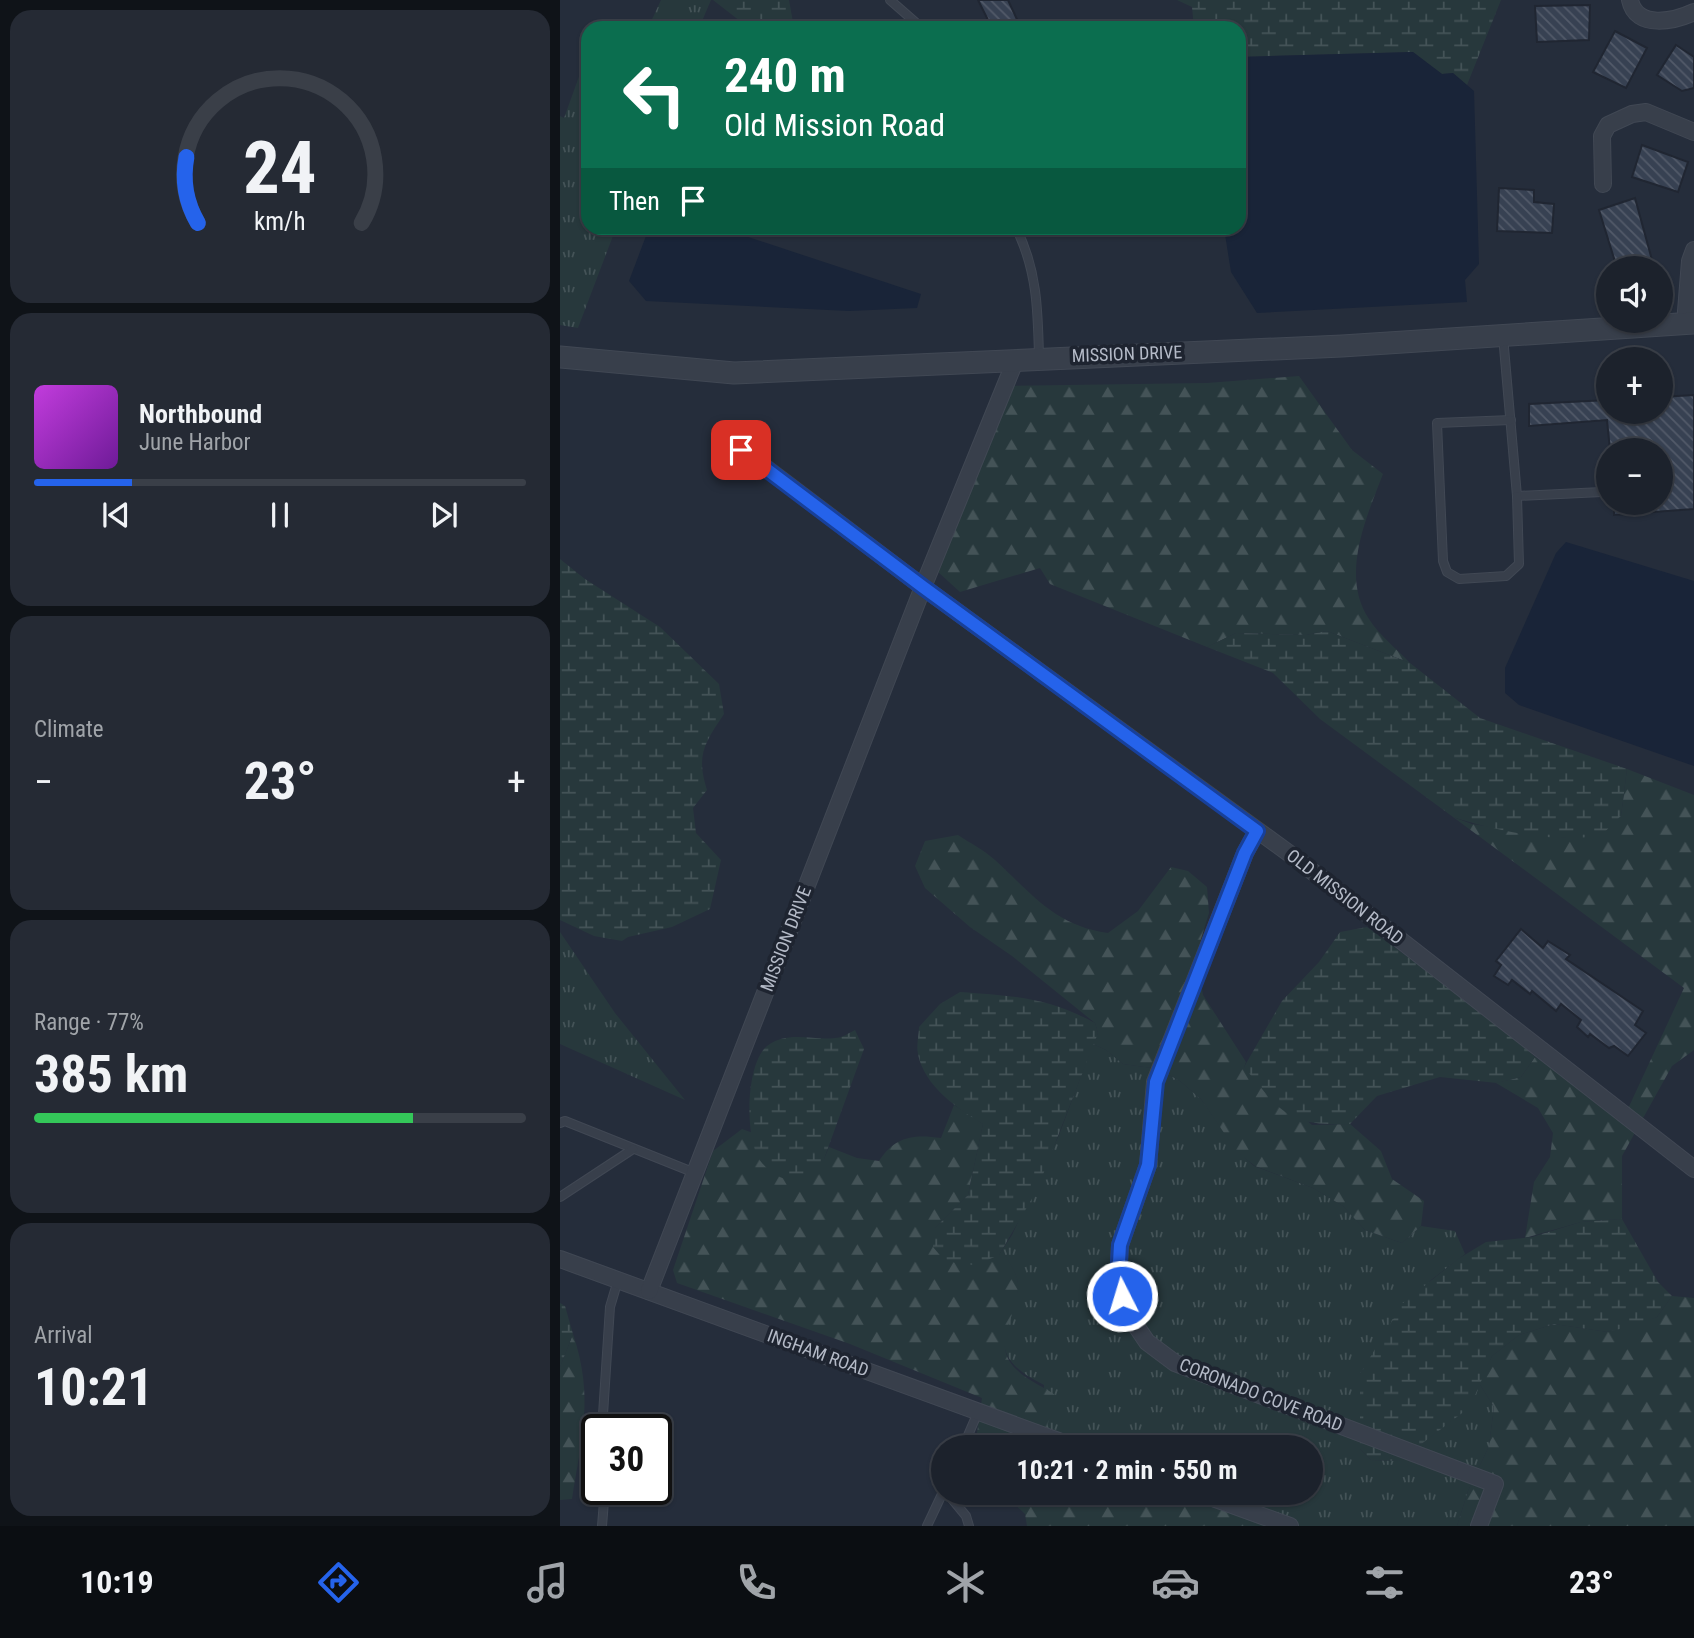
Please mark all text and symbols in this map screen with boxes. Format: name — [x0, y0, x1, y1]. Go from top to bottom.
text: 240 m — [724, 47, 846, 104]
icon: left — [609, 49, 700, 140]
text: Old Mission Road — [724, 106, 945, 144]
text: 24 — [243, 125, 317, 211]
icon: arrive — [674, 182, 712, 220]
text: Then — [609, 186, 660, 216]
text: km/h — [254, 206, 306, 235]
map controls — [1596, 256, 1673, 515]
button: sound — [1596, 256, 1673, 333]
street label: MISSION DRIVE — [1071, 341, 1183, 366]
button: + — [1596, 347, 1673, 424]
text: Northbound — [139, 399, 262, 429]
pin — [711, 420, 771, 480]
text: June Harbor — [139, 429, 251, 456]
icon: arrive — [722, 431, 760, 469]
button: − — [1596, 438, 1673, 515]
icon: previous — [97, 496, 135, 534]
icon: pause — [261, 496, 299, 534]
icon: next — [425, 496, 463, 534]
text: Climate — [34, 716, 104, 743]
text: 23° — [244, 751, 316, 812]
text: − — [34, 760, 53, 804]
text: + — [507, 760, 526, 804]
street label: OLD MISSION ROAD — [1283, 845, 1408, 949]
street label: MISSION DRIVE — [756, 883, 815, 994]
text: Range · 77% — [34, 1009, 144, 1036]
text: 385 km — [34, 1044, 188, 1105]
position arrow — [1085, 1259, 1159, 1333]
text: Arrival — [34, 1322, 93, 1349]
street label: INGHAM ROAD — [765, 1324, 872, 1381]
street label: CORONADO COVE ROAD — [1177, 1354, 1346, 1435]
text: 10:21 — [34, 1357, 153, 1418]
speed limit sign: 30 — [581, 1414, 672, 1505]
text: 10:21 · 2 min · 550 m — [1017, 1455, 1237, 1485]
icon: directions — [314, 1558, 363, 1607]
icon: music — [523, 1558, 572, 1607]
icon: phone — [732, 1558, 781, 1607]
icon: climate — [941, 1558, 990, 1607]
icon: car — [1151, 1558, 1200, 1607]
icon: filters — [1360, 1558, 1409, 1607]
text: 10:19 — [80, 1563, 154, 1601]
text: 23° — [1569, 1563, 1614, 1601]

